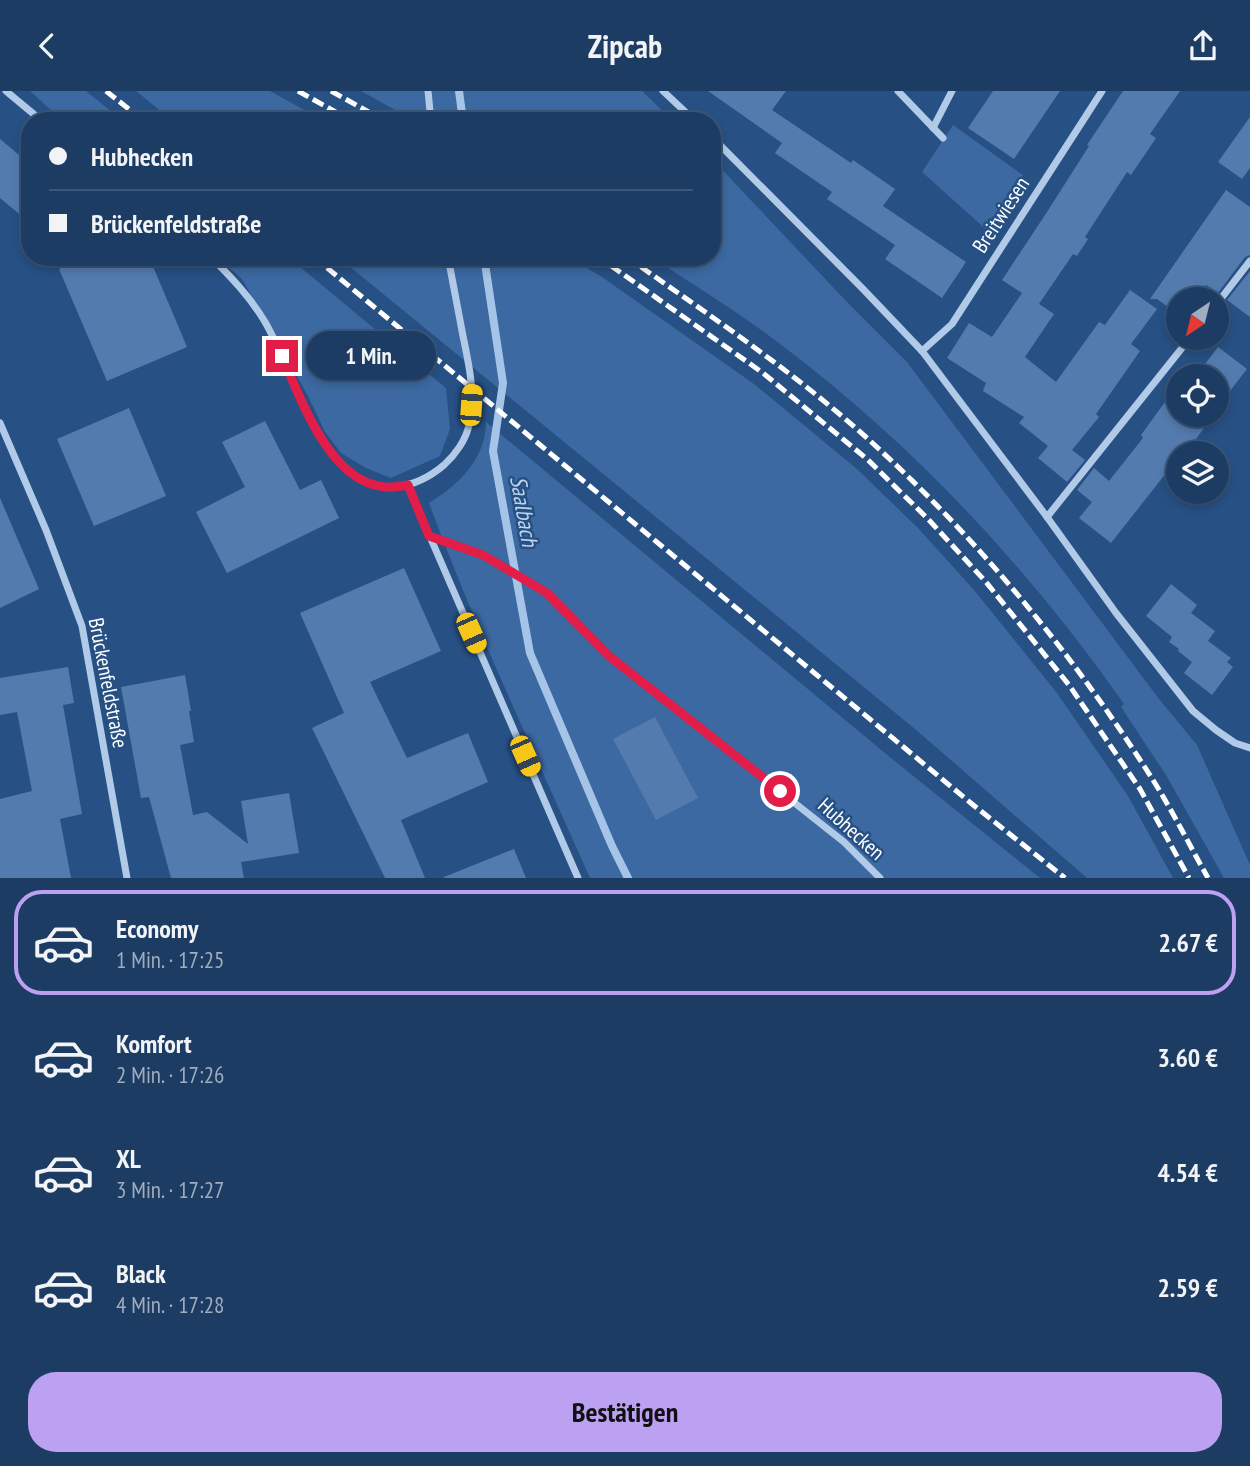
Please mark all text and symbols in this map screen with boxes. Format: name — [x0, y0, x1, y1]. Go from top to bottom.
text: Zipcab — [588, 25, 662, 67]
icon: back — [28, 27, 66, 65]
icon: share — [1184, 27, 1222, 65]
text: Hubhecken — [91, 140, 193, 173]
street label: Breitwiesen — [966, 172, 1035, 258]
text: Brückenfeldstraße — [91, 207, 261, 240]
north arrow — [1166, 287, 1228, 350]
map controls — [1166, 287, 1229, 504]
callout: 1 Min. — [306, 331, 436, 381]
route end — [266, 340, 298, 372]
text: 1 Min. — [345, 341, 397, 370]
button: locate — [1166, 364, 1229, 427]
car — [460, 383, 483, 427]
button: layers — [1166, 441, 1229, 504]
water label: Saalbach — [504, 473, 545, 550]
car — [453, 610, 490, 656]
street label: Brückenfeldstraße — [83, 616, 134, 750]
car — [507, 733, 544, 779]
route start — [764, 775, 796, 807]
street label: Hubhecken — [812, 792, 890, 866]
icon: car — [32, 911, 95, 974]
text: Economy — [116, 912, 198, 945]
text: 2.67 € — [1159, 926, 1218, 959]
text: 1 Min. · 17:25 — [116, 945, 224, 974]
icon: car — [32, 1026, 95, 1089]
text: Komfort — [116, 1027, 192, 1060]
text: 3.60 € — [1157, 1041, 1218, 1074]
text: 2 Min. · 17:26 — [116, 1060, 224, 1089]
icon: car — [32, 1141, 95, 1204]
text: XL — [116, 1142, 141, 1175]
text: 4.54 € — [1157, 1156, 1218, 1189]
text: 3 Min. · 17:27 — [116, 1175, 224, 1204]
icon: car — [32, 1256, 95, 1319]
text: Black — [116, 1257, 166, 1290]
text: 2.59 € — [1157, 1271, 1218, 1304]
text: 4 Min. · 17:28 — [116, 1290, 224, 1319]
button: Bestätigen — [28, 1372, 1222, 1452]

